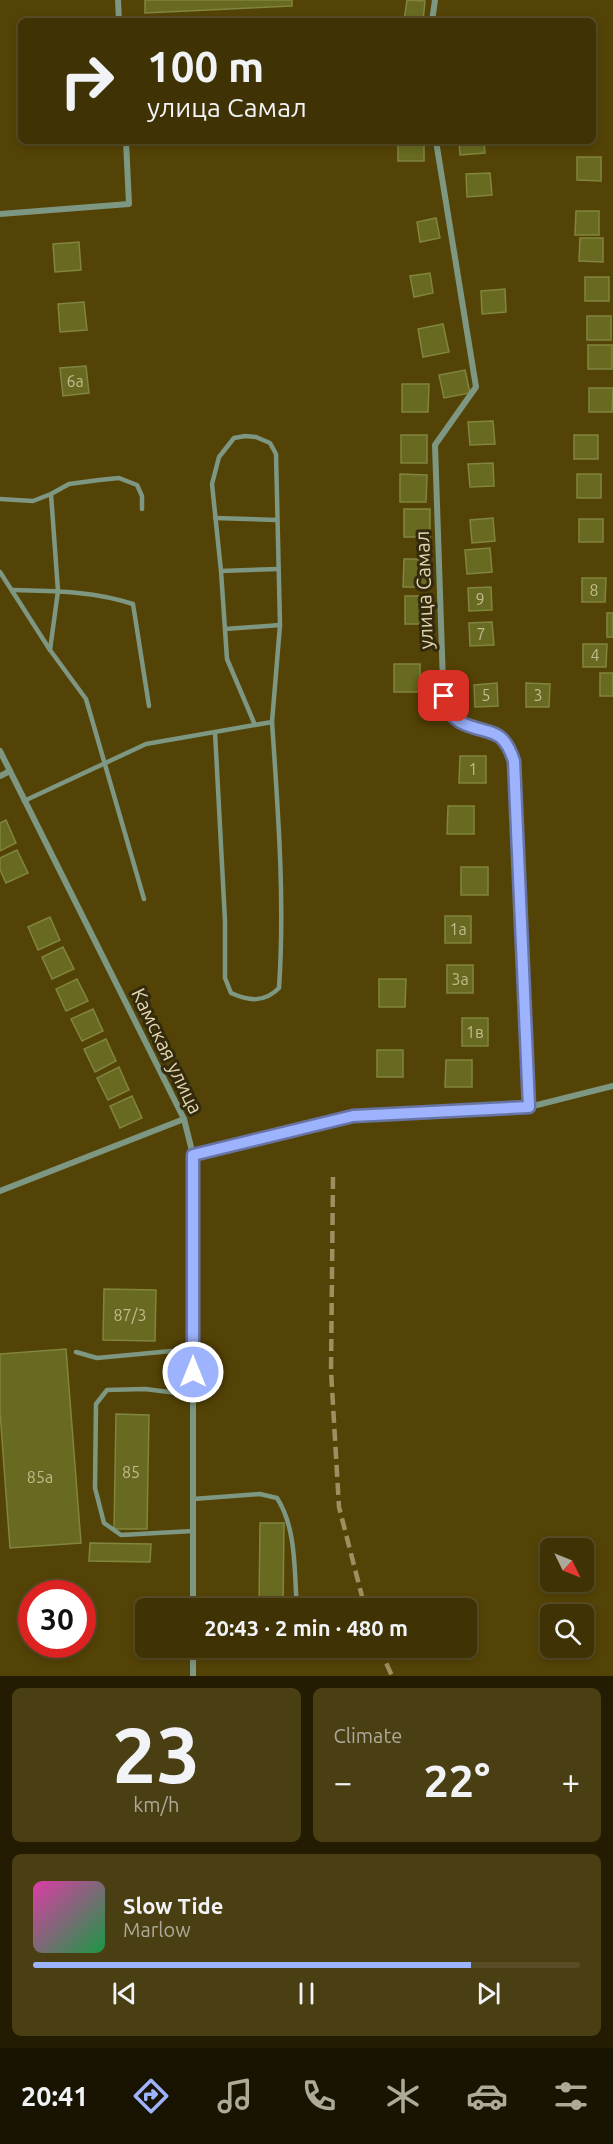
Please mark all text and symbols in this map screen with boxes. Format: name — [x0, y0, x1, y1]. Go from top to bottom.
icon: right — [48, 42, 126, 120]
text: 100 m — [147, 43, 264, 90]
text: улица Самал — [147, 92, 307, 122]
house number: 6а — [66, 372, 84, 390]
street label: улица Самал — [410, 530, 437, 650]
house number: 8 — [589, 581, 599, 599]
house number: 9 — [475, 590, 485, 608]
house number: 7 — [476, 625, 486, 643]
house number: 4 — [590, 646, 600, 664]
pin — [418, 670, 469, 721]
icon: arrive — [427, 679, 460, 712]
house number: 5 — [481, 686, 491, 704]
house number: 3 — [533, 686, 543, 704]
house number: 1 — [468, 760, 478, 778]
house number: 1а — [449, 920, 467, 938]
house number: 3а — [451, 970, 469, 988]
street label: Камская улица — [127, 984, 208, 1117]
house number: 1в — [466, 1023, 484, 1041]
house number: 87/3 — [114, 1306, 146, 1324]
position arrow — [161, 1340, 225, 1404]
house number: 85 — [122, 1463, 140, 1481]
house number: 85а — [27, 1468, 53, 1486]
north arrow — [540, 1538, 594, 1592]
map controls — [540, 1538, 594, 1658]
speed limit sign: 30 — [18, 1580, 96, 1658]
button: search — [540, 1604, 594, 1658]
text: 20:43 · 2 min · 480 m — [204, 1615, 408, 1640]
text: 23 — [112, 1710, 200, 1798]
text: Climate — [334, 1724, 402, 1747]
text: 22° — [423, 1755, 490, 1806]
text: − — [334, 1763, 352, 1800]
text: + — [561, 1763, 580, 1800]
text: km/h — [133, 1793, 179, 1816]
text: Slow Tide — [123, 1893, 223, 1918]
text: Marlow — [123, 1918, 191, 1941]
icon: previous — [108, 1977, 141, 2010]
icon: pause — [290, 1977, 323, 2010]
icon: next — [472, 1977, 505, 2010]
icon: directions — [130, 2075, 172, 2117]
icon: music — [214, 2075, 256, 2117]
icon: phone — [298, 2075, 340, 2117]
icon: climate — [382, 2075, 424, 2117]
icon: car — [466, 2075, 508, 2117]
icon: filters — [550, 2075, 592, 2117]
text: 20:41 — [21, 2081, 89, 2111]

